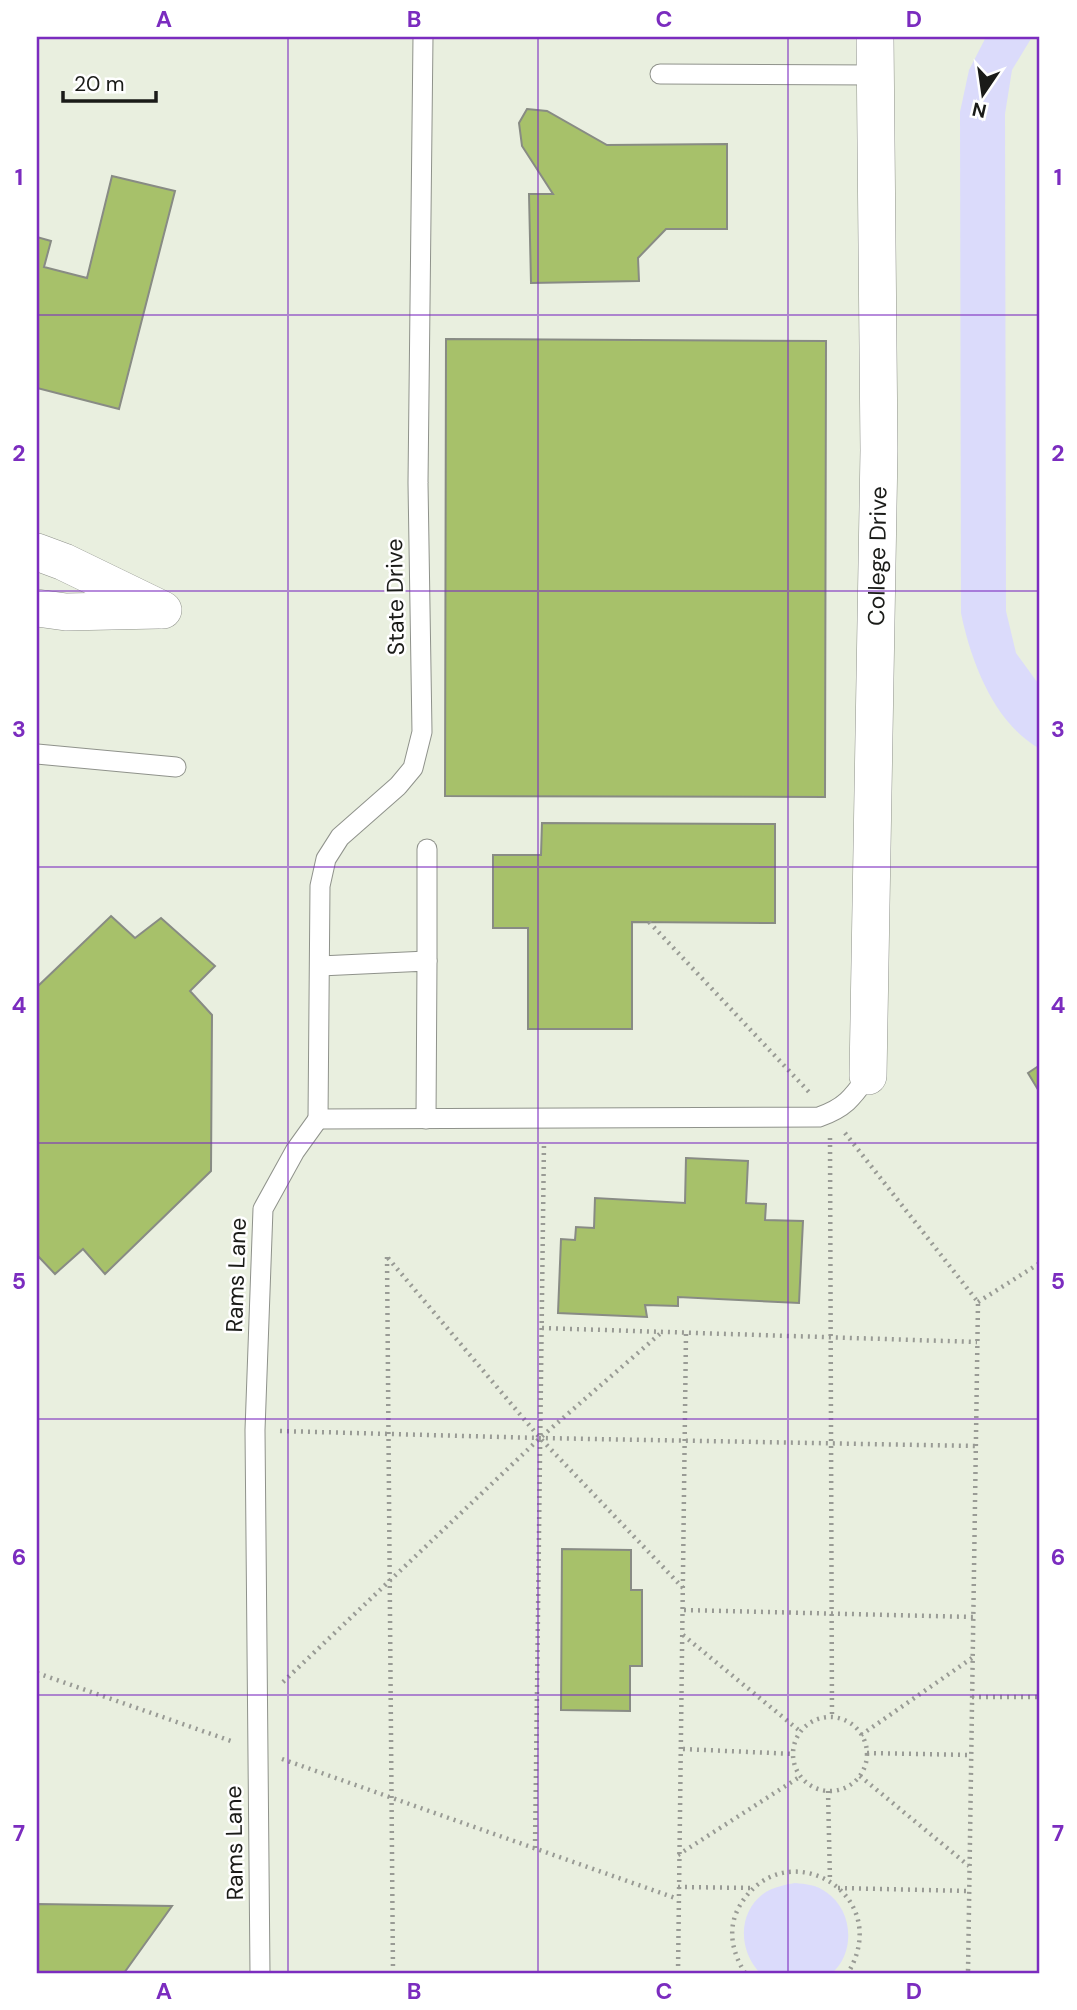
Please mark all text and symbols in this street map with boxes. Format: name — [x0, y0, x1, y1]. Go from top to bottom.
text: A — [156, 4, 172, 34]
text: B — [407, 4, 421, 34]
text: C — [656, 4, 672, 34]
text: D — [906, 4, 922, 34]
scale bar — [63, 60, 156, 104]
north arrow — [948, 60, 1018, 130]
text: 20 m — [74, 70, 125, 98]
text: N — [970, 96, 989, 124]
text: 1 — [15, 162, 23, 192]
text: 1 — [1054, 162, 1062, 192]
text: 2 — [12, 438, 26, 468]
text: 2 — [1051, 438, 1065, 468]
street label: College Drive — [861, 486, 893, 626]
street label: State Drive — [379, 538, 411, 656]
text: 3 — [12, 714, 26, 744]
text: 3 — [1051, 714, 1065, 744]
text: 4 — [12, 990, 27, 1020]
text: 4 — [1051, 990, 1066, 1020]
street label: Rams Lane — [219, 1217, 253, 1333]
text: 5 — [12, 1266, 26, 1296]
text: 5 — [1051, 1266, 1065, 1296]
text: 6 — [12, 1542, 26, 1572]
text: 6 — [1051, 1542, 1065, 1572]
street label: Rams Lane — [218, 1785, 250, 1901]
text: 7 — [13, 1818, 25, 1848]
text: 7 — [1052, 1818, 1064, 1848]
text: A — [156, 1976, 172, 2006]
text: B — [407, 1976, 421, 2006]
text: C — [656, 1976, 672, 2006]
text: D — [906, 1976, 922, 2006]

